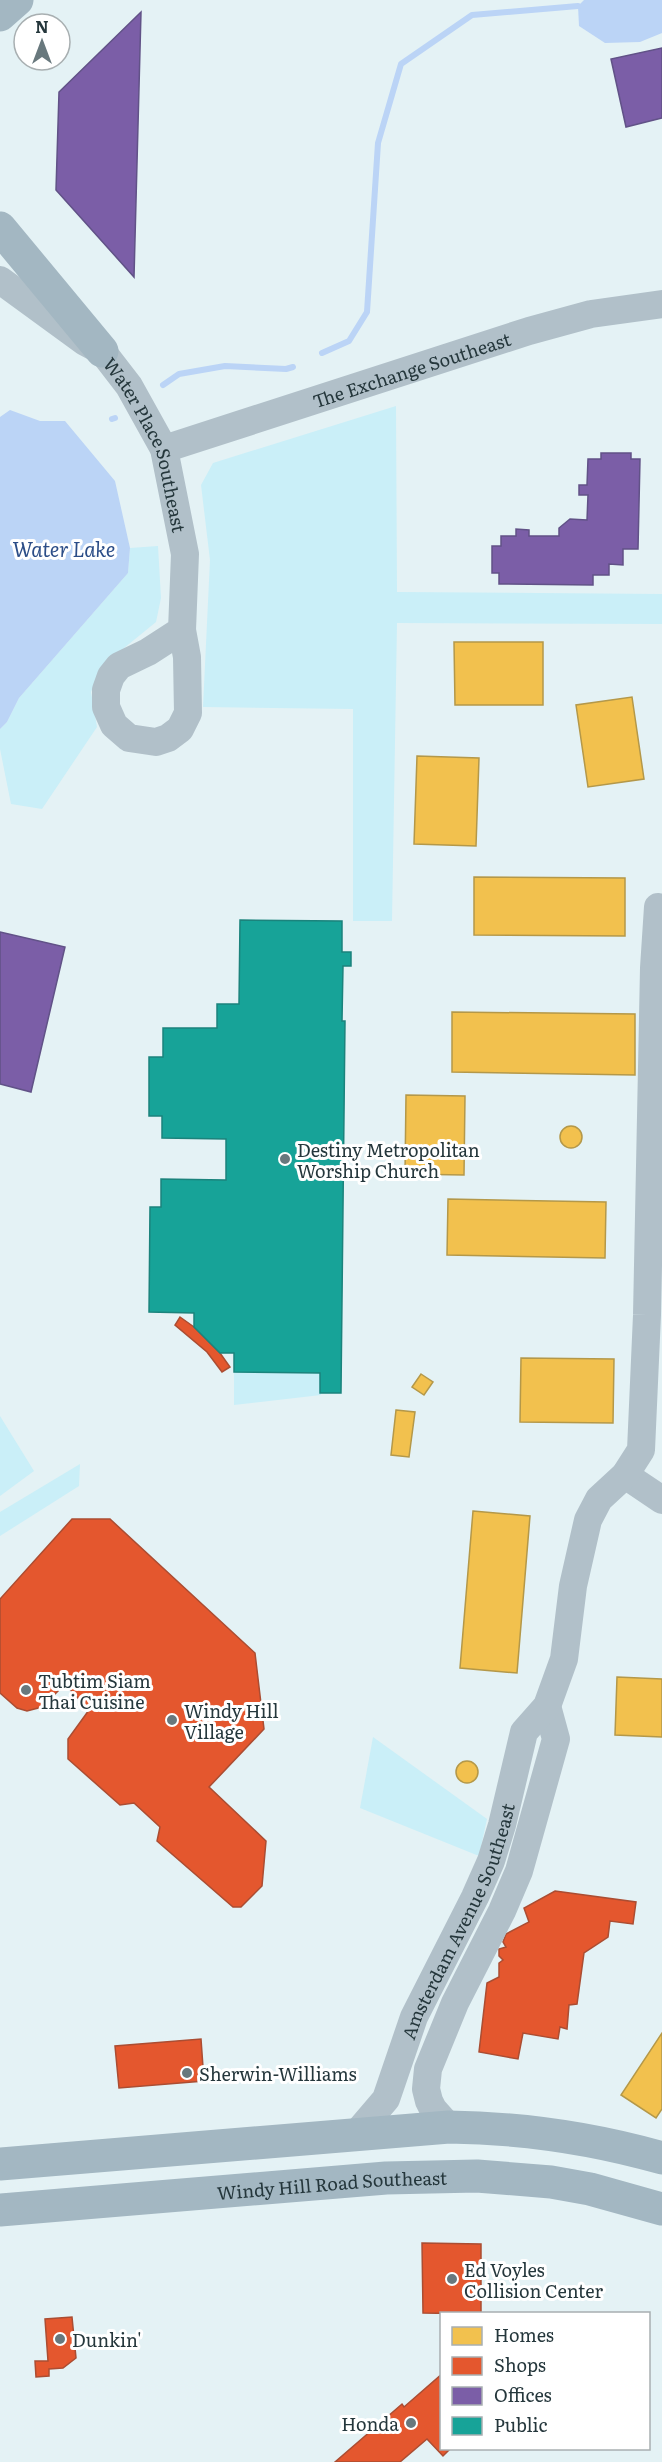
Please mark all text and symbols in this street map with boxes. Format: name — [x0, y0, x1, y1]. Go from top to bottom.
north arrow — [12, 12, 72, 72]
text: N — [35, 14, 49, 38]
street label: The Exchange Southeast — [309, 324, 515, 414]
street label: Water Place Southeast — [98, 351, 194, 535]
water label: Water Lake — [13, 533, 115, 563]
place label: Destiny Metropolitan Worship Church — [297, 1136, 480, 1184]
marker: Destiny Metropolitan Worship Church — [278, 1152, 292, 1166]
place label: Tubtim Siam Thai Cuisine — [38, 1667, 151, 1715]
marker: Tubtim Siam Thai Cuisine — [19, 1683, 33, 1697]
place label: Windy Hill Village — [184, 1697, 279, 1745]
marker: Windy Hill Village — [165, 1713, 179, 1727]
street label: Amsterdam Avenue Southeast — [394, 1799, 520, 2043]
place label: Sherwin-Williams — [199, 2060, 357, 2087]
marker: Sherwin-Williams — [180, 2066, 194, 2080]
street label: Windy Hill Road Southeast — [216, 2163, 448, 2205]
place label: Ed Voyles Collision Center — [464, 2256, 603, 2304]
marker: Ed Voyles Collision Center — [445, 2272, 459, 2286]
legend — [440, 2312, 650, 2450]
text: Homes — [494, 2321, 554, 2348]
place label: Dunkin' — [72, 2326, 141, 2353]
marker: Dunkin' — [53, 2332, 67, 2346]
text: Shops — [494, 2351, 546, 2378]
text: Offices — [494, 2381, 552, 2408]
place label: Honda — [341, 2410, 399, 2437]
text: Public — [494, 2411, 548, 2438]
marker: Honda — [404, 2416, 418, 2430]

